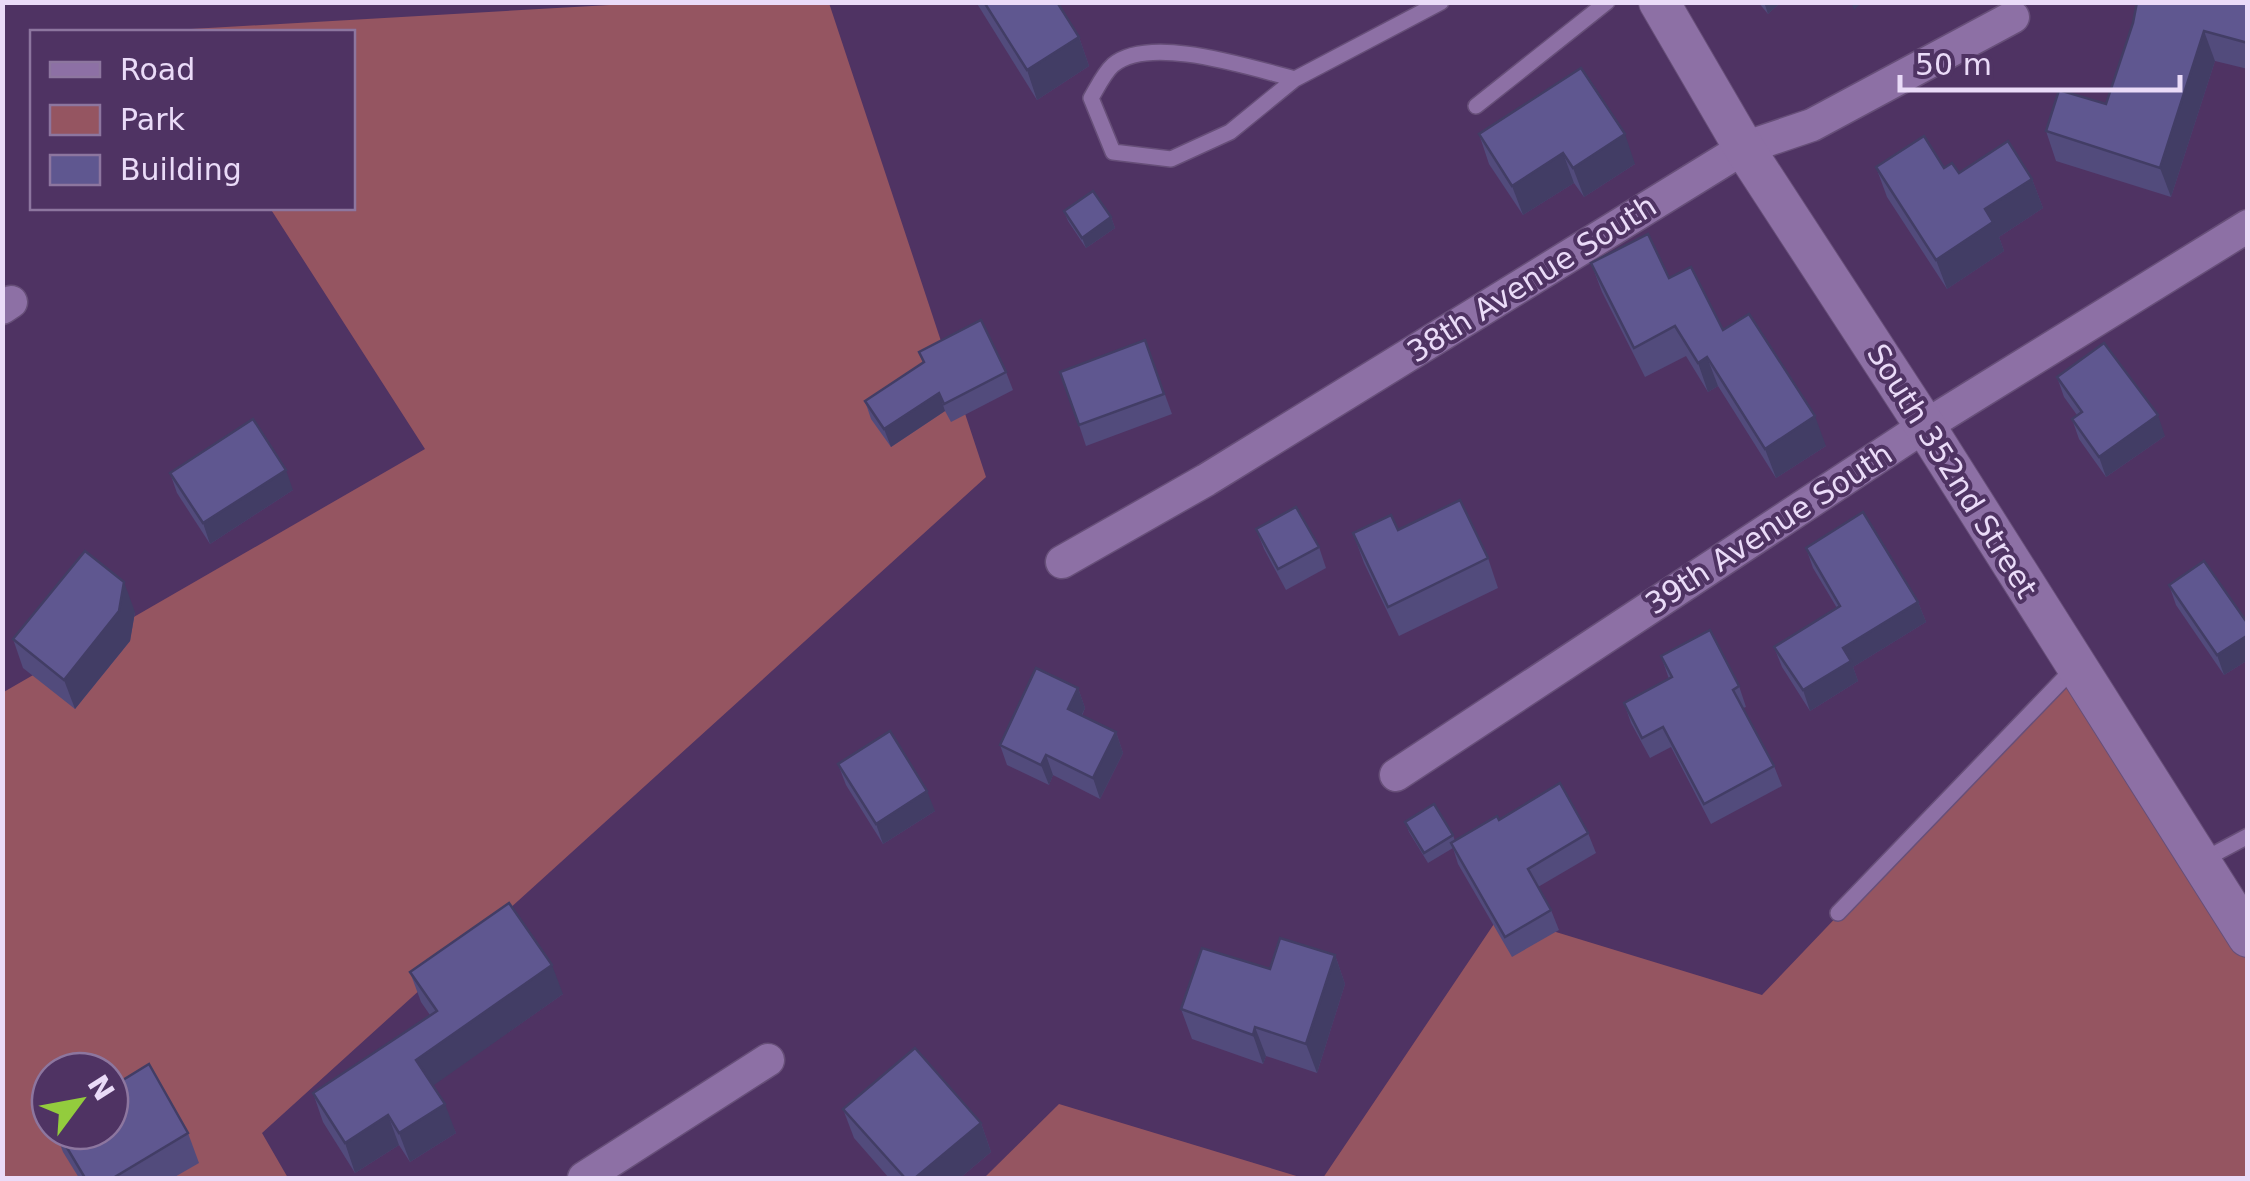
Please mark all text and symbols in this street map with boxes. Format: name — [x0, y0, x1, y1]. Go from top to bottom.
legend — [30, 30, 355, 210]
scale bar — [1900, 30, 2180, 92]
text: 50 m — [1915, 47, 1992, 82]
text: Road — [120, 52, 195, 87]
text: Park — [120, 102, 185, 137]
text: Building — [120, 152, 242, 187]
street label: 38th Avenue South — [1401, 188, 1663, 369]
street label: South 352nd Street — [1860, 337, 2045, 604]
street label: 39th Avenue South — [1639, 436, 1898, 621]
north arrow — [30, 1051, 130, 1151]
text: N — [81, 1069, 121, 1107]

